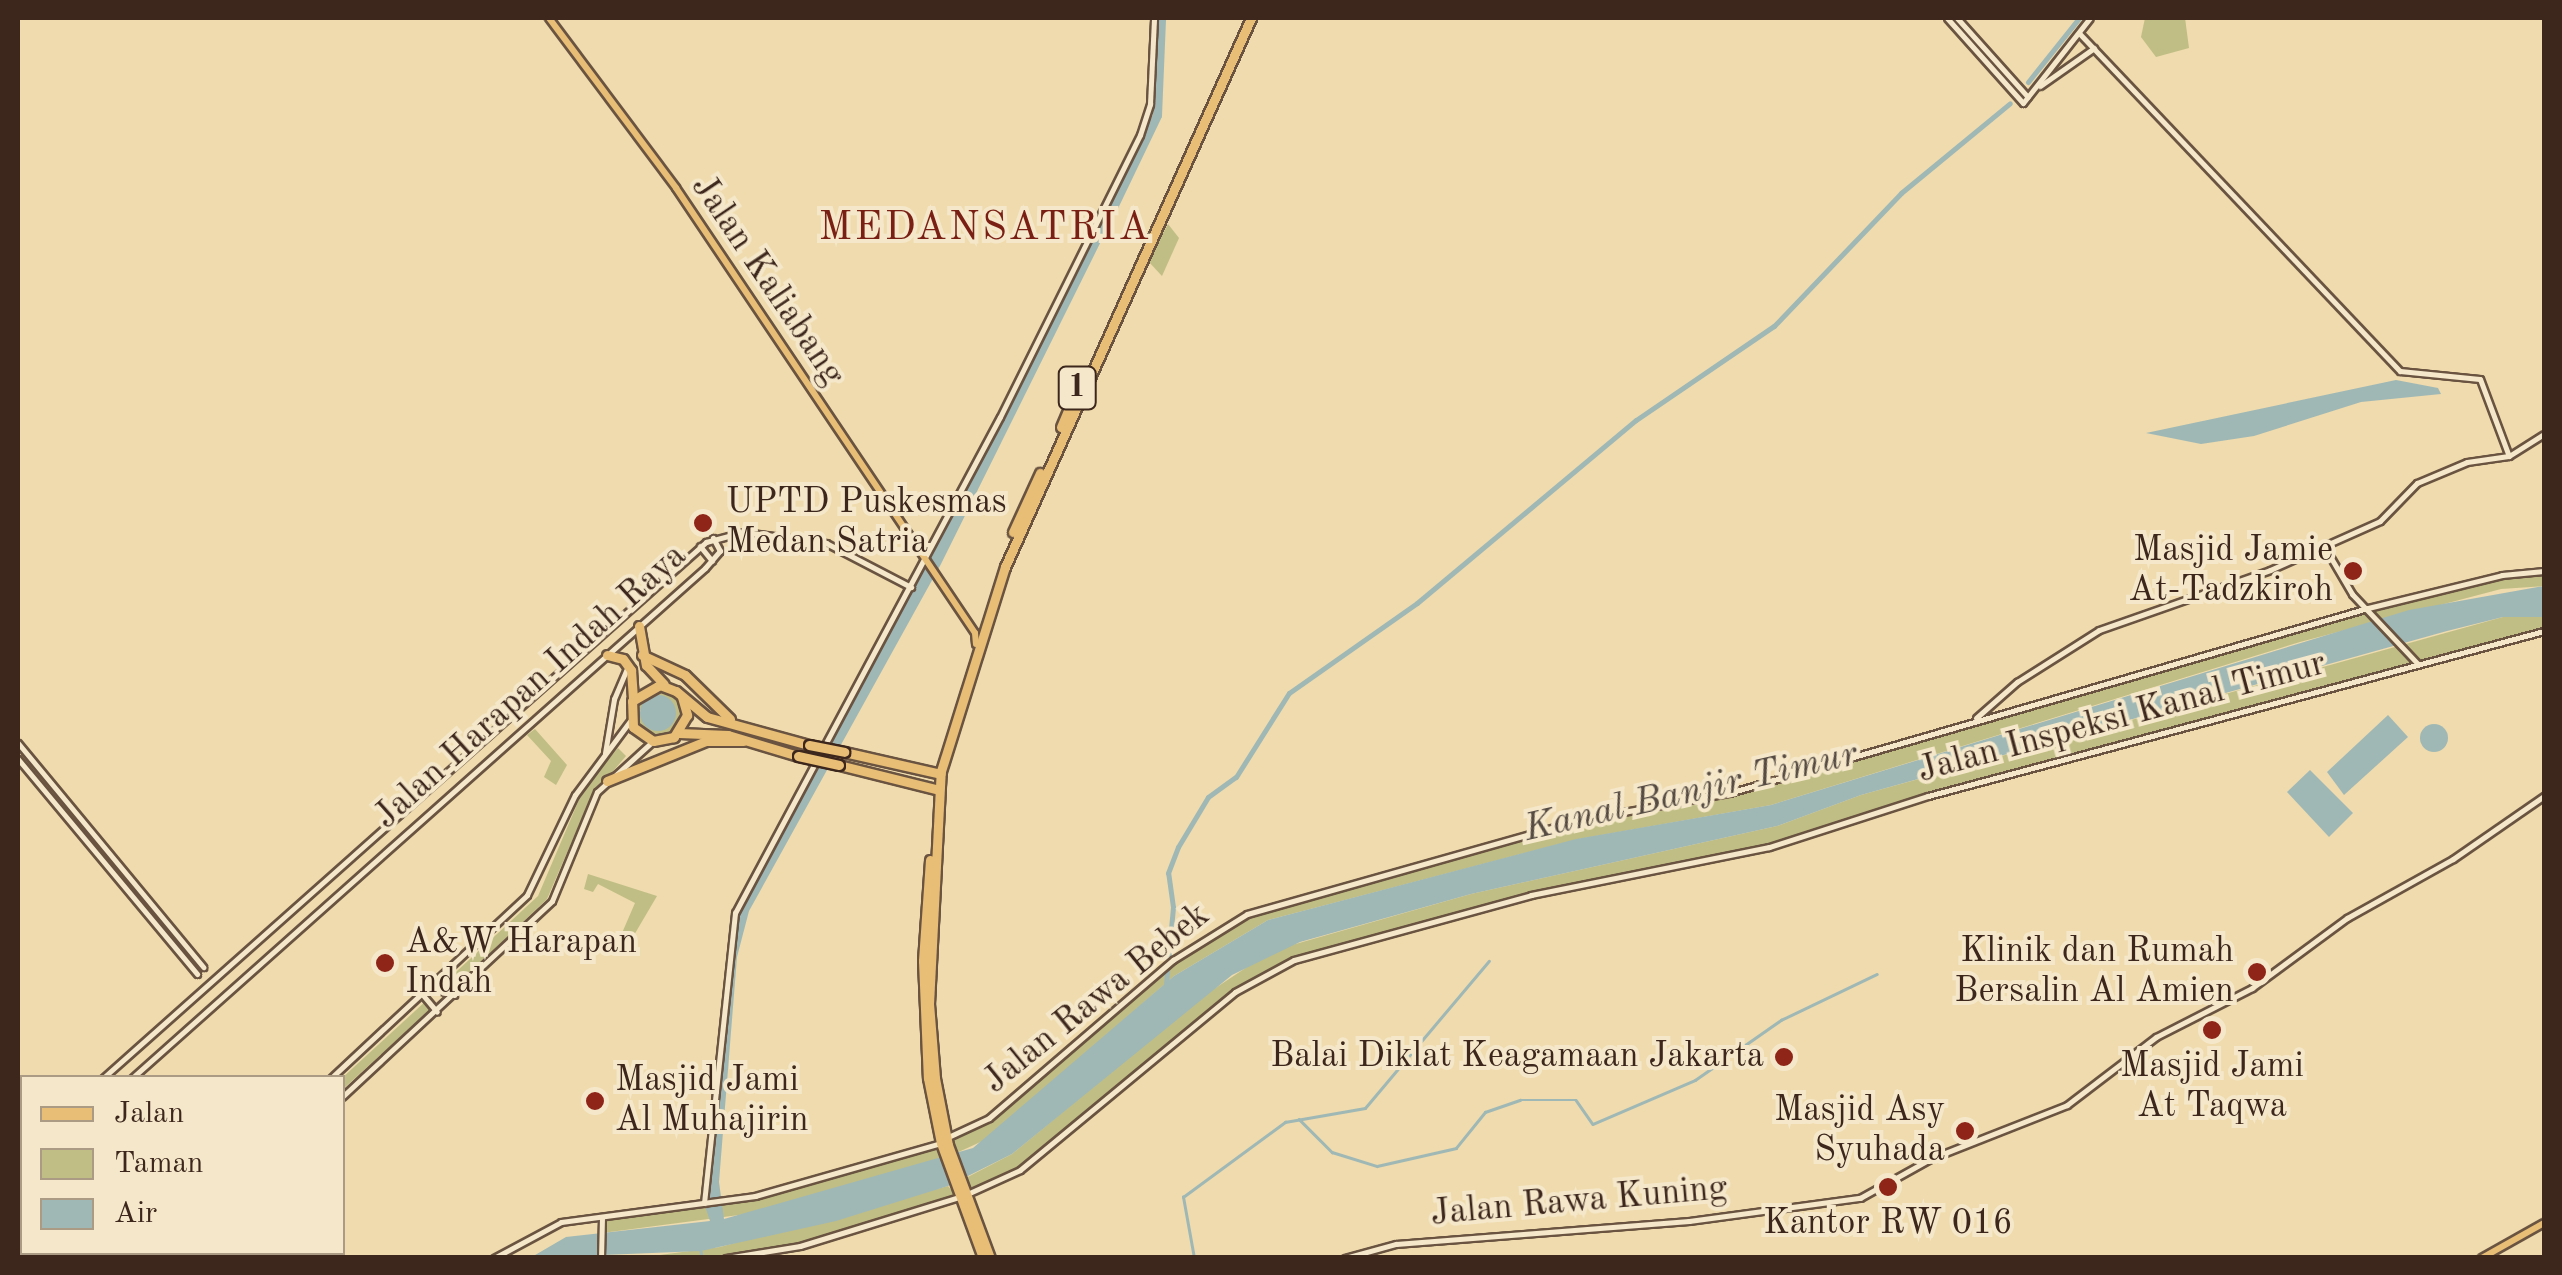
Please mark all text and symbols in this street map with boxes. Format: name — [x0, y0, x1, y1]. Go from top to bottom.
street label: Jalan Kaliabang — [681, 168, 853, 394]
district label: MEDANSATRIA — [818, 205, 1152, 253]
road number: 1 — [1057, 361, 1097, 415]
place label: UPTD Puskesmas Medan Satria — [726, 482, 1007, 564]
marker: UPTD Puskesmas Medan Satria — [690, 510, 716, 536]
place label: Masjid Jamie At-Tadzkiroh — [2129, 530, 2333, 612]
street label: Jalan Harapan Indah Raya — [366, 536, 696, 838]
marker: Masjid Jamie At-Tadzkiroh — [2342, 560, 2364, 582]
street label: Jalan Inspeksi Kanal Timur — [1913, 643, 2331, 793]
water label: Kanal Banjir Timur — [1520, 732, 1862, 854]
street label: Jalan Rawa Bebek — [975, 895, 1219, 1103]
place label: A&W Harapan Indah — [405, 922, 637, 1004]
place label: Klinik dan Rumah Bersalin Al Amien — [1954, 931, 2234, 1013]
marker: A&W Harapan Indah — [374, 952, 396, 974]
marker: Klinik dan Rumah Bersalin Al Amien — [2244, 959, 2270, 985]
marker: Masjid Jami At Taqwa — [2201, 1019, 2223, 1041]
place label: Balai Diklat Keagamaan Jakarta — [1270, 1036, 1764, 1078]
marker: Balai Diklat Keagamaan Jakarta — [1773, 1046, 1795, 1068]
place label: Masjid Jami At Taqwa — [2120, 1046, 2304, 1128]
place label: Masjid Jami Al Muhajirin — [615, 1060, 809, 1142]
legend — [20, 1075, 345, 1255]
marker: Masjid Jami Al Muhajirin — [584, 1090, 606, 1112]
place label: Masjid Asy Syuhada — [1774, 1090, 1945, 1172]
text: Jalan — [114, 1099, 184, 1129]
marker: Masjid Asy Syuhada — [1954, 1120, 1976, 1142]
text: Taman — [114, 1149, 204, 1179]
street label: Jalan Rawa Kuning — [1429, 1168, 1729, 1236]
marker: Kantor RW 016 — [1877, 1176, 1899, 1198]
text: Air — [114, 1199, 157, 1229]
place label: Kantor RW 016 — [1763, 1203, 2013, 1245]

